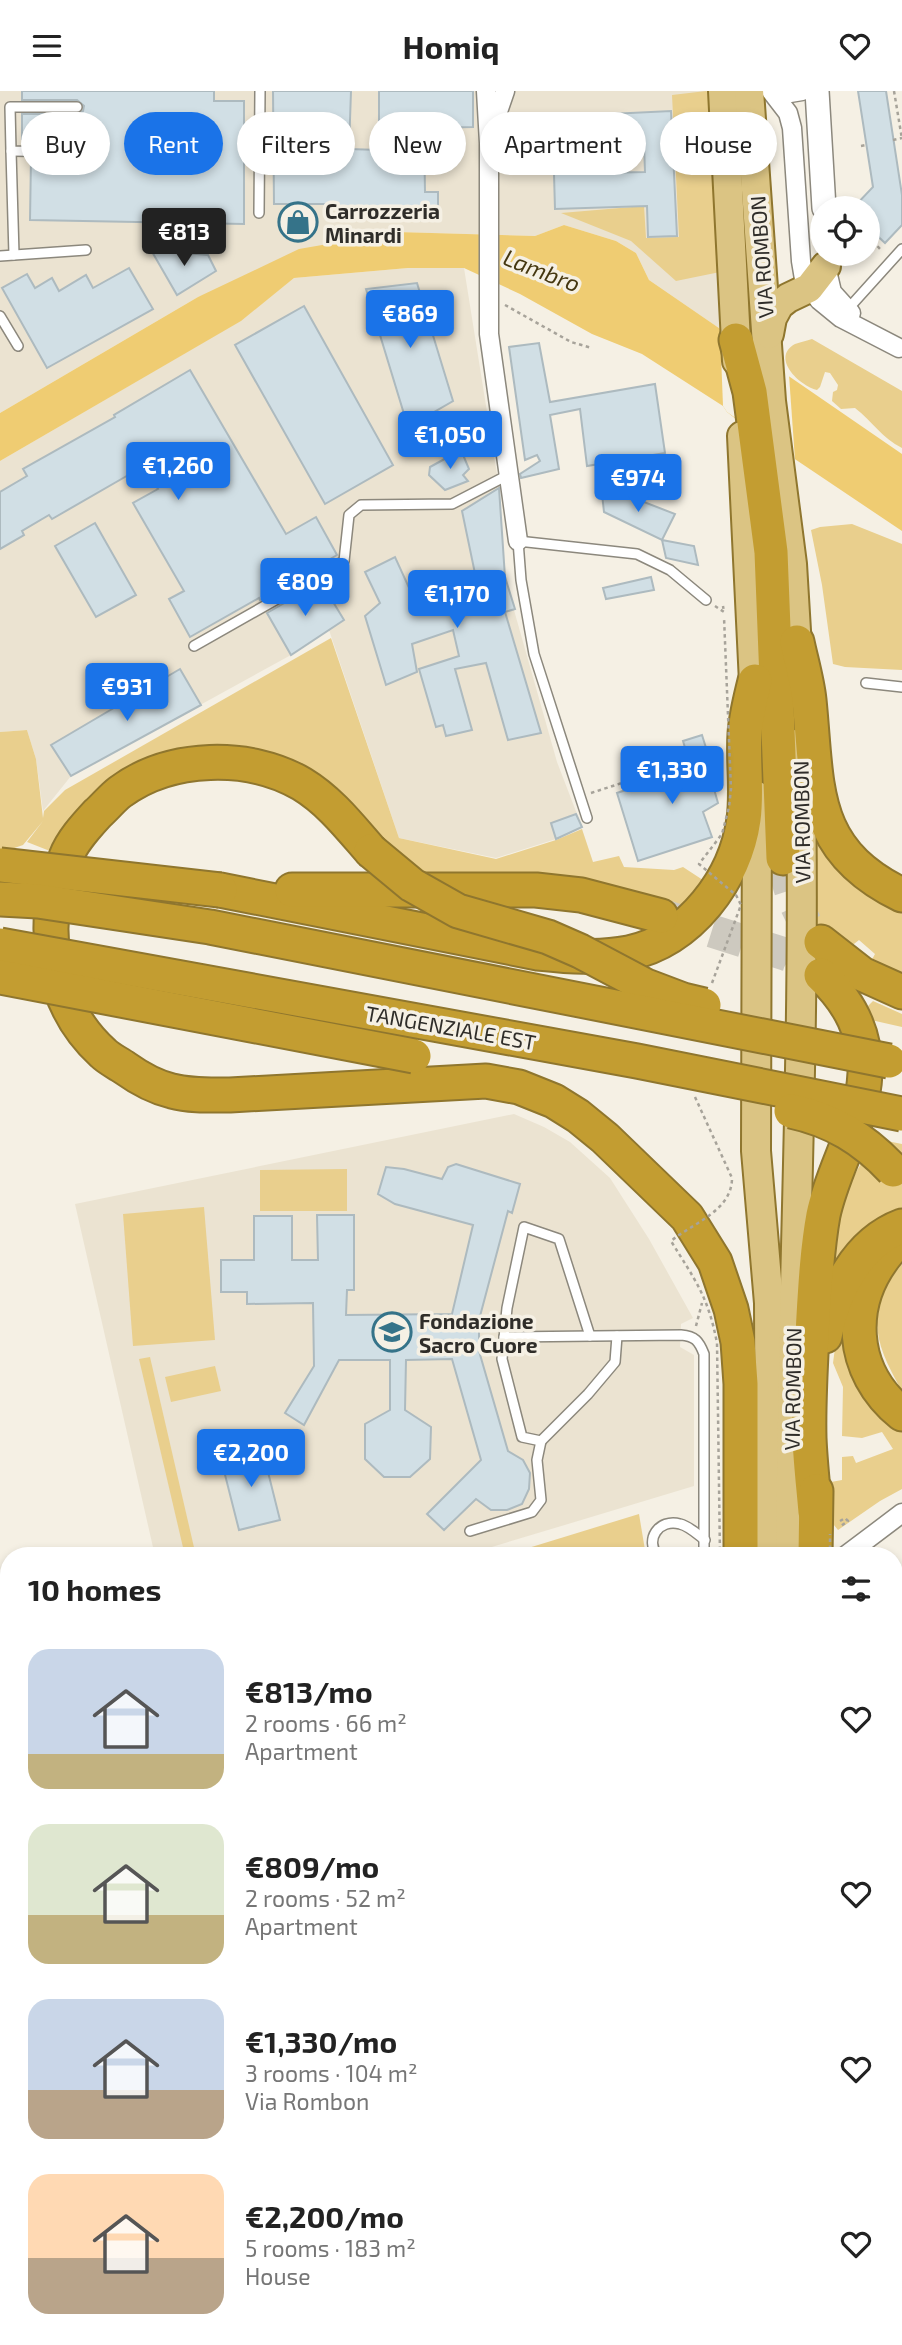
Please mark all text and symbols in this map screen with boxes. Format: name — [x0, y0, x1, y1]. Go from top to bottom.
icon: menu — [28, 27, 66, 65]
text: Homiq — [402, 27, 500, 65]
icon: heart — [836, 27, 874, 65]
chip: Buy — [21, 112, 110, 175]
chip: Rent — [124, 112, 223, 175]
chip: Filters — [237, 112, 355, 175]
chip: New — [369, 112, 466, 175]
chip: Apartment — [480, 112, 646, 175]
chip: House — [660, 112, 777, 175]
street label: VIA ROMBON — [744, 195, 778, 319]
map controls — [810, 196, 880, 266]
button: locate — [810, 196, 880, 266]
place label: Carrozzeria Minardi — [325, 198, 440, 247]
shop icon: Carrozzeria Minardi — [277, 201, 319, 243]
pin: €813 — [143, 209, 225, 268]
text: €813 — [158, 217, 210, 245]
water label: Lambro — [500, 243, 584, 297]
pin: €869 — [369, 291, 451, 350]
text: €869 — [382, 299, 438, 327]
pin: €1,050 — [393, 411, 507, 471]
text: €1,050 — [414, 420, 486, 448]
pin: €1,260 — [121, 443, 235, 502]
text: €1,260 — [142, 451, 214, 479]
pin: €974 — [597, 455, 679, 514]
text: €974 — [610, 463, 666, 491]
pin: €809 — [264, 559, 346, 618]
text: €809 — [276, 567, 334, 595]
pin: €1,170 — [400, 571, 514, 630]
text: €1,170 — [424, 579, 490, 607]
pin: €931 — [86, 663, 168, 723]
text: €931 — [101, 672, 153, 700]
pin: €1,330 — [615, 747, 729, 806]
text: €1,330 — [637, 755, 707, 783]
street label: VIA ROMBON — [787, 760, 815, 884]
street label: TANGENZIALE EST — [364, 1000, 538, 1054]
place label: Fondazione Sacro Cuore — [419, 1308, 538, 1357]
school or university icon: Fondazione Sacro Cuore — [371, 1311, 413, 1353]
street label: VIA ROMBON — [778, 1327, 806, 1451]
pin: €2,200 — [194, 1429, 308, 1489]
text: €2,200 — [213, 1438, 289, 1466]
icon: filters — [837, 1570, 875, 1608]
text: 10 homes — [28, 1571, 161, 1607]
text: €813/mo — [245, 1673, 373, 1709]
icon: home — [84, 1677, 168, 1761]
icon: heart — [837, 1700, 875, 1738]
text: 2 rooms · 66 m² — [245, 1709, 407, 1737]
text: Apartment — [245, 1737, 358, 1765]
text: €809/mo — [245, 1848, 379, 1884]
icon: home — [84, 1852, 168, 1936]
icon: heart — [837, 1875, 875, 1913]
text: 2 rooms · 52 m² — [245, 1884, 406, 1912]
text: Apartment — [245, 1912, 358, 1940]
text: €1,330/mo — [245, 2023, 397, 2059]
icon: home — [84, 2027, 168, 2111]
icon: heart — [837, 2050, 875, 2088]
text: 3 rooms · 104 m² — [245, 2059, 417, 2087]
text: Via Rombon — [245, 2087, 369, 2115]
text: €2,200/mo — [245, 2198, 404, 2234]
icon: home — [84, 2202, 168, 2286]
icon: heart — [837, 2225, 875, 2263]
text: 5 rooms · 183 m² — [245, 2234, 416, 2262]
text: House — [245, 2262, 311, 2290]

